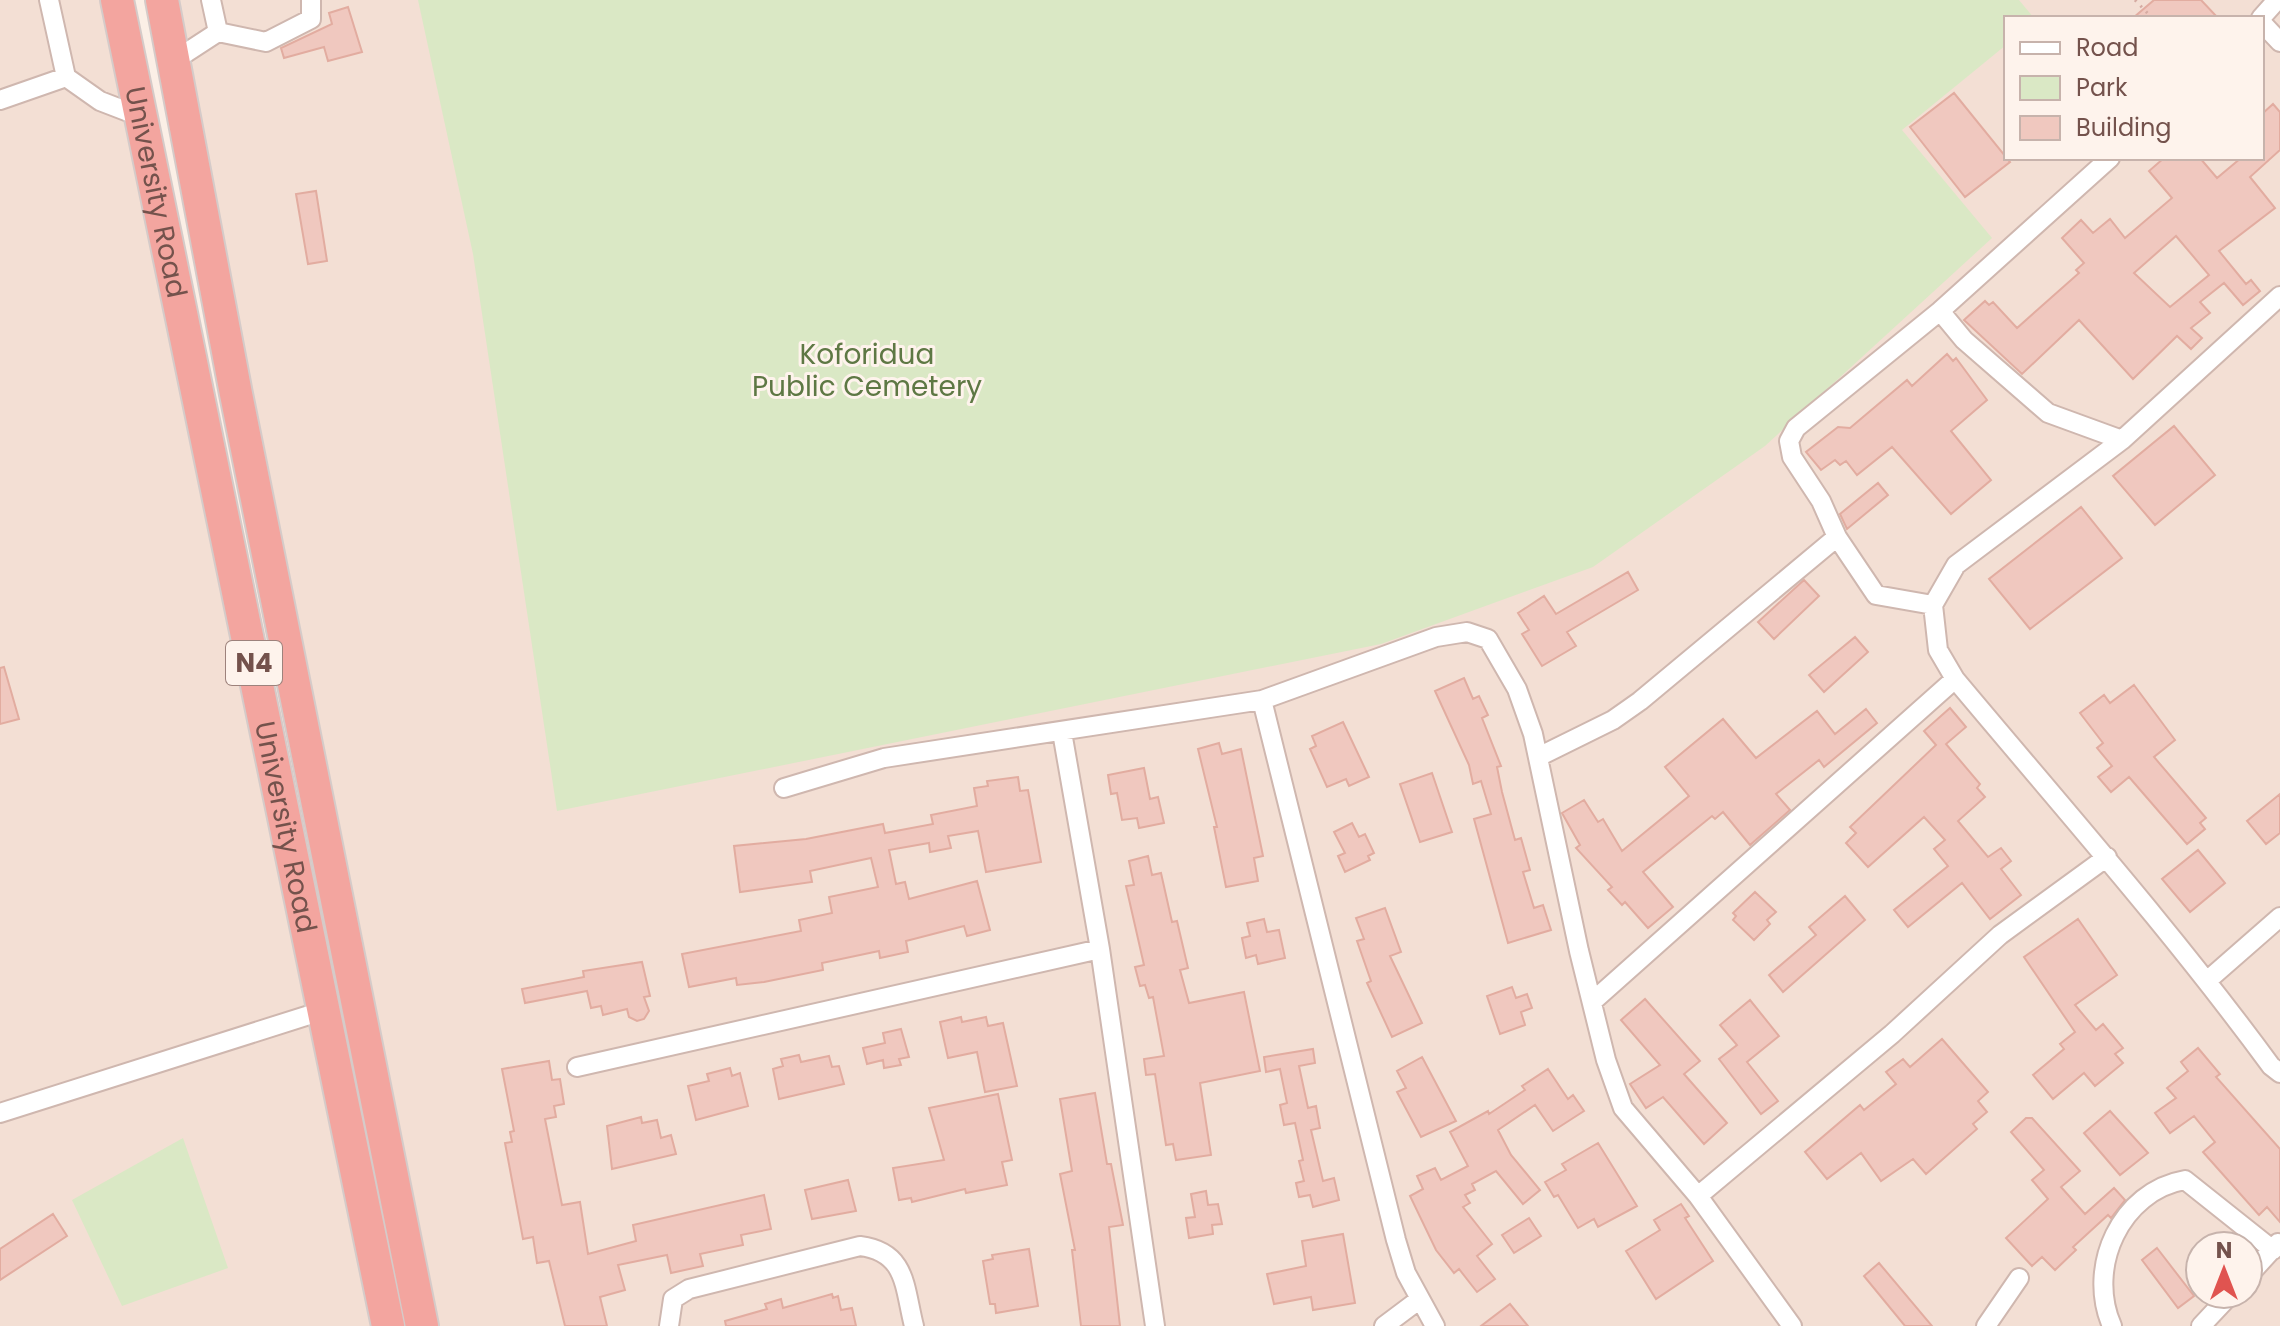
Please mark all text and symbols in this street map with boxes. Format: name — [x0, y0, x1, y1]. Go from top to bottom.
legend — [2004, 16, 2264, 160]
text: Road — [2076, 31, 2138, 64]
text: Park — [2076, 71, 2128, 104]
street label: University Road — [115, 83, 196, 301]
text: Building — [2076, 111, 2172, 144]
park label: Koforidua Public Cemetery — [752, 335, 982, 406]
road number: N4 — [226, 641, 282, 685]
street label: University Road — [245, 718, 326, 936]
north arrow — [2184, 1230, 2264, 1310]
text: N — [2216, 1235, 2232, 1266]

